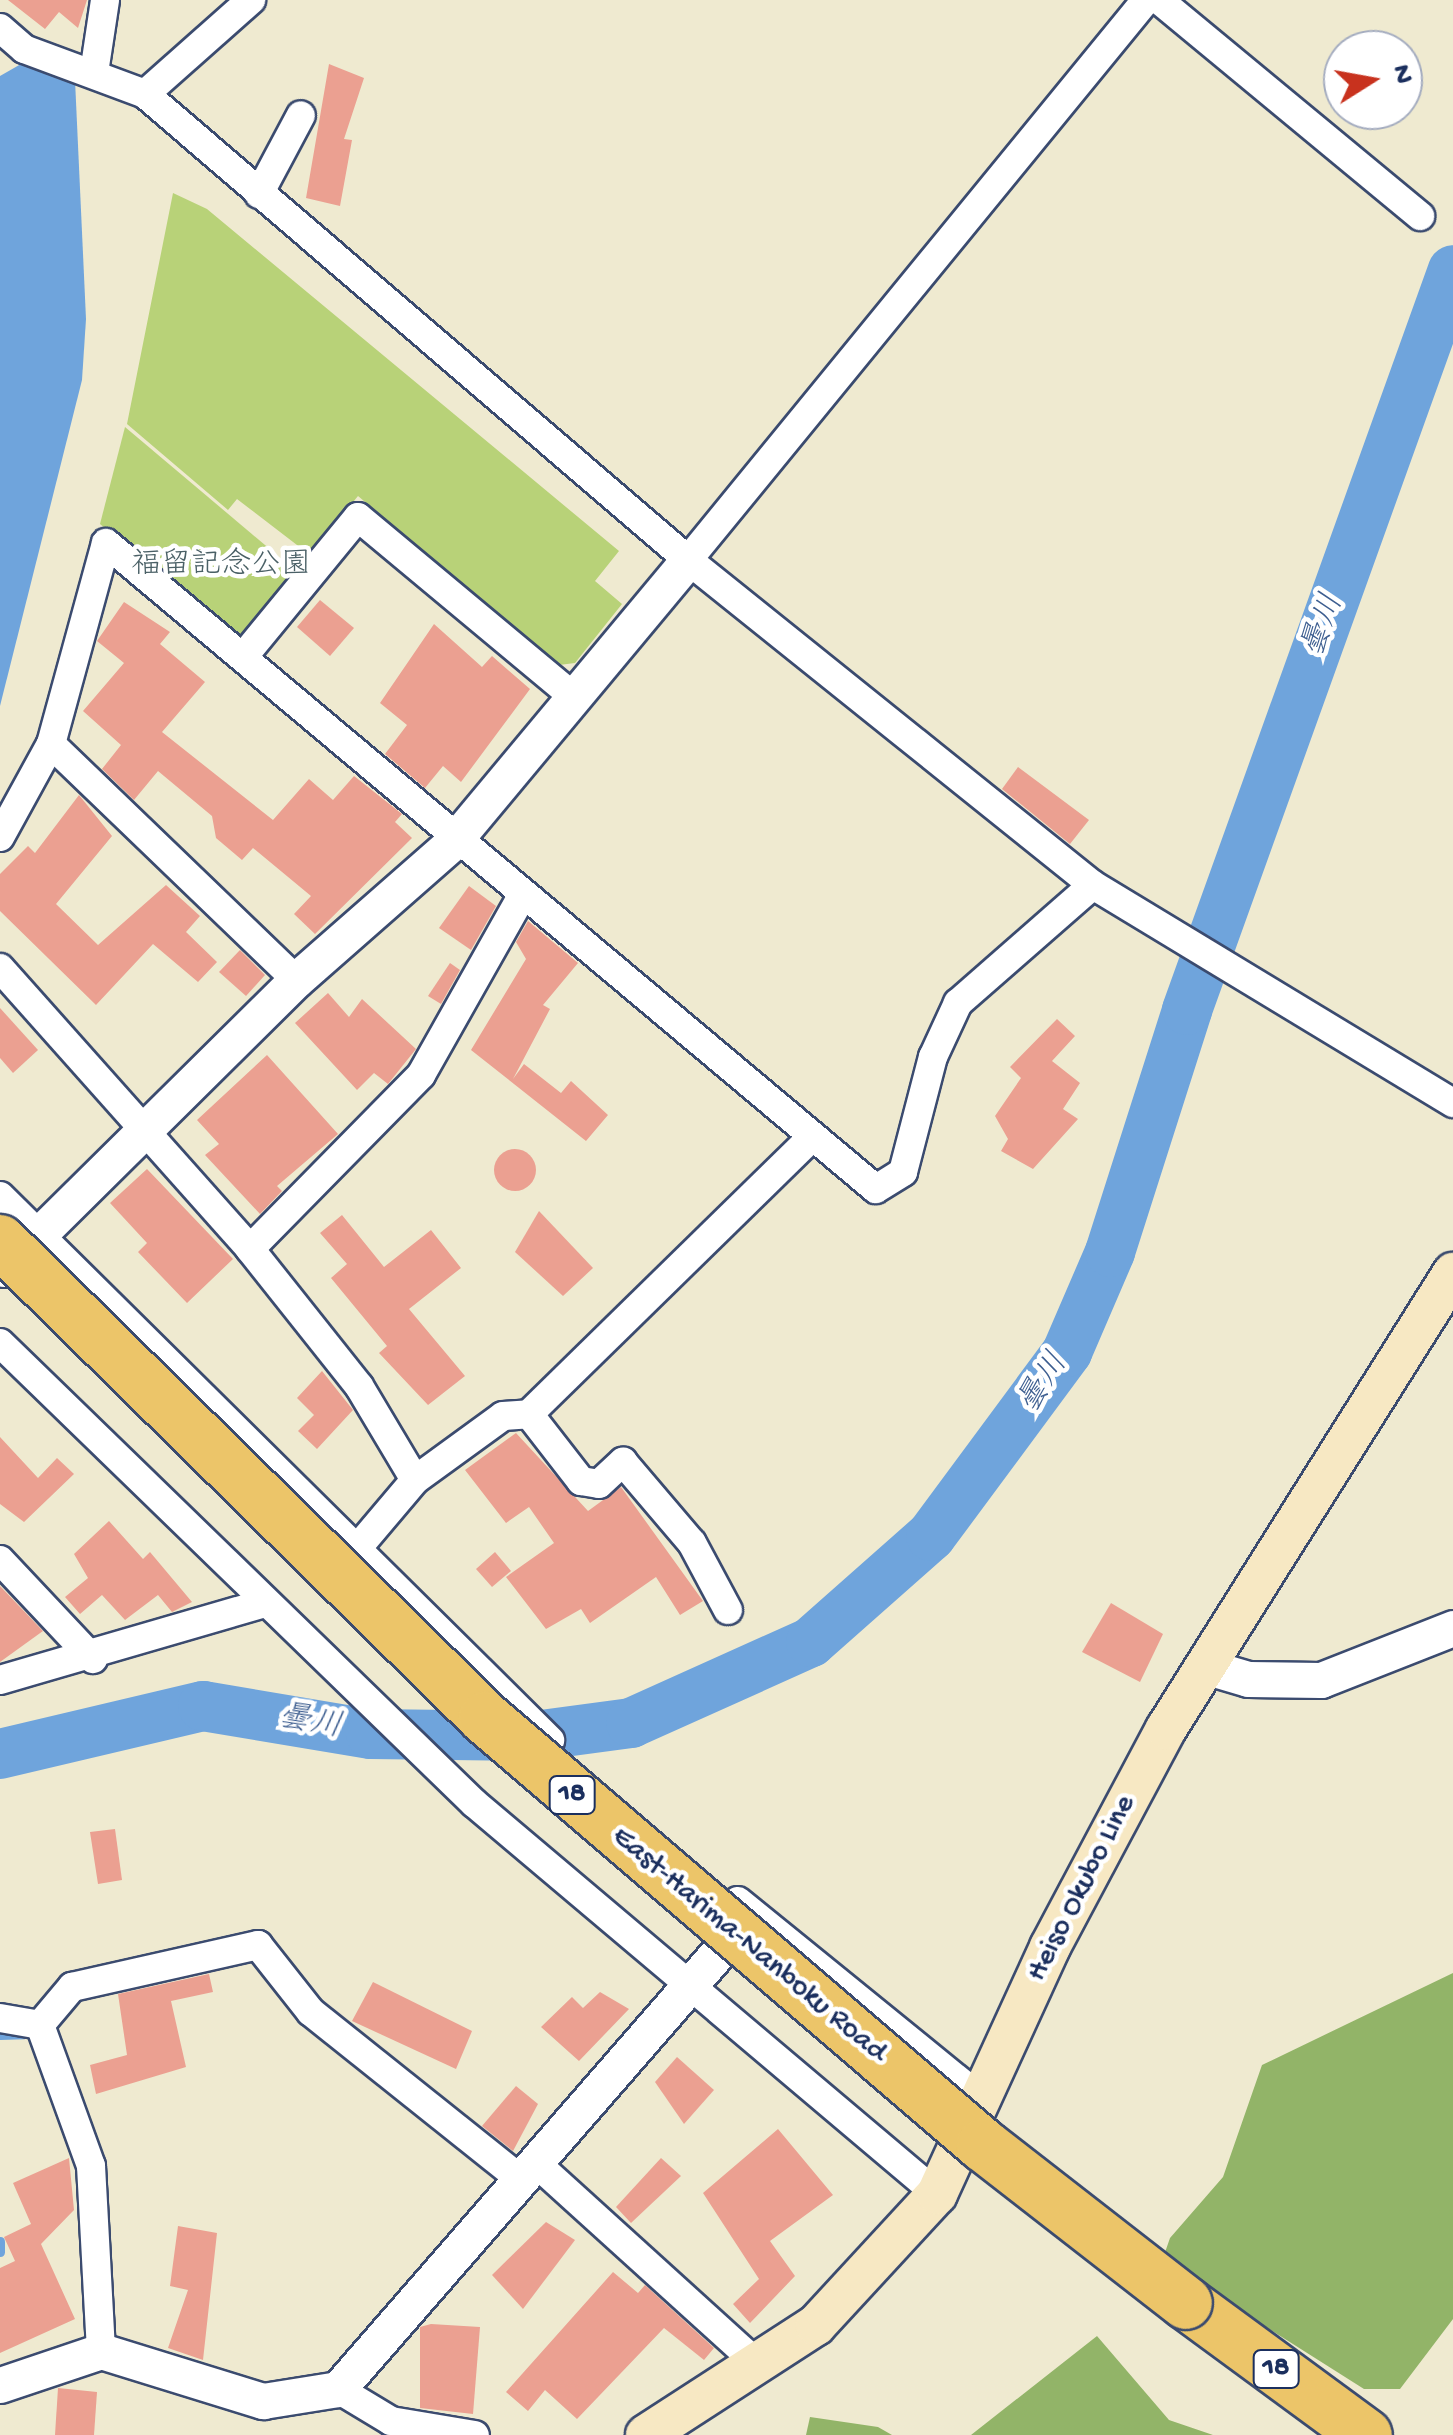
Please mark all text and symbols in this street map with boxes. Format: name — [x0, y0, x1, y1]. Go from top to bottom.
north arrow — [1323, 30, 1423, 130]
text: N — [1383, 62, 1419, 87]
park label: 福留記念公園 — [131, 549, 311, 585]
water label: 曇川 — [1296, 589, 1354, 663]
water label: 曇川 — [1012, 1347, 1078, 1421]
water label: 曇川 — [275, 1700, 345, 1748]
road number: 18 — [547, 1772, 597, 1818]
street label: Heiso Okubo Line — [1021, 1790, 1145, 1988]
street label: East-Harima-Nanboku Road — [603, 1820, 893, 2072]
road number: 18 — [1251, 2346, 1301, 2392]

